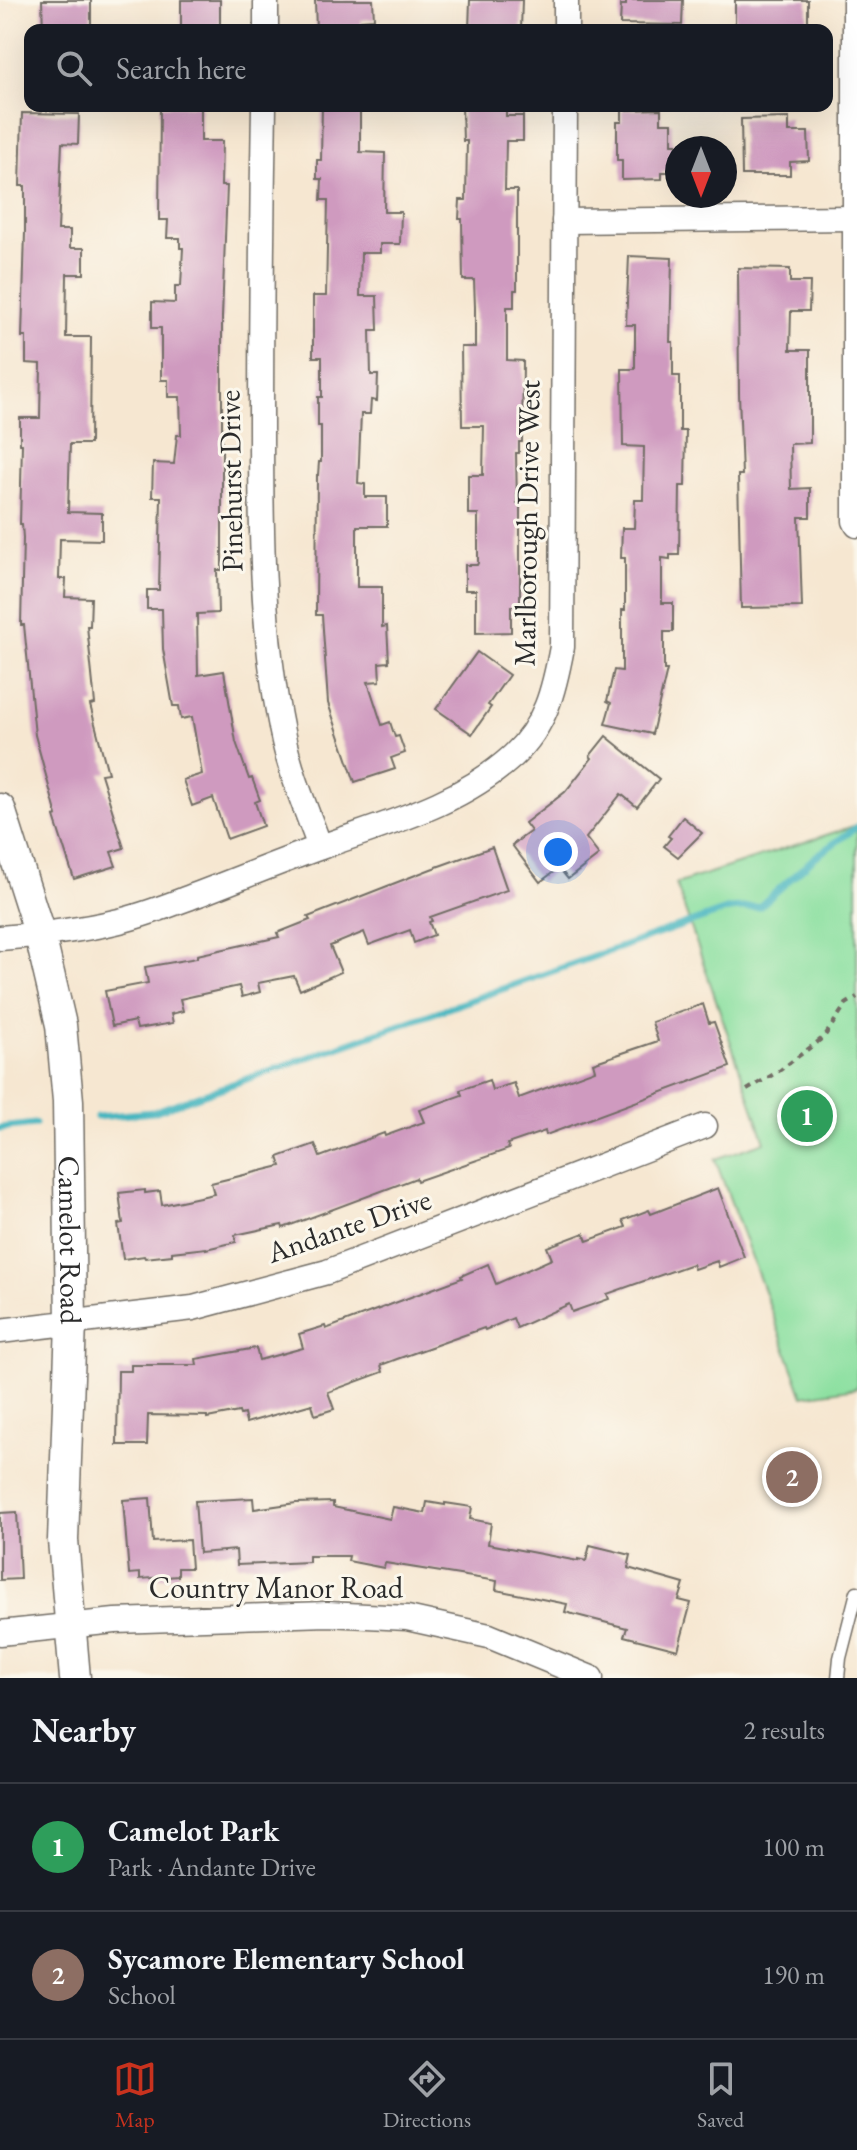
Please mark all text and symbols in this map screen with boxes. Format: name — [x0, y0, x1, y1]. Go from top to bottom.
search box — [24, 24, 833, 112]
icon: search — [52, 46, 96, 90]
text: Search here — [116, 49, 246, 88]
north arrow — [665, 136, 737, 208]
street label: Marlborough Drive West — [505, 379, 549, 667]
street label: Pinehurst Drive — [209, 390, 252, 572]
your location — [538, 832, 578, 872]
pin: 1 — [781, 1086, 833, 1146]
street label: Camelot Road — [50, 1155, 91, 1325]
street label: Andante Drive — [261, 1179, 436, 1272]
pin: 2 — [766, 1447, 818, 1507]
street label: Country Manor Road — [149, 1568, 404, 1607]
text: Nearby — [32, 1708, 136, 1752]
text: 2 results — [744, 1713, 825, 1747]
text: Camelot Park — [108, 1811, 279, 1850]
text: 1 — [51, 1830, 65, 1864]
text: 100 m — [762, 1830, 825, 1864]
text: Park · Andante Drive — [108, 1850, 316, 1884]
text: Sycamore Elementary School — [108, 1939, 464, 1978]
text: 2 — [51, 1958, 65, 1992]
text: 190 m — [762, 1958, 825, 1992]
text: School — [108, 1978, 176, 2012]
tab: Map — [113, 2057, 157, 2134]
tab: Directions — [383, 2057, 471, 2134]
tab: Saved — [697, 2057, 744, 2134]

